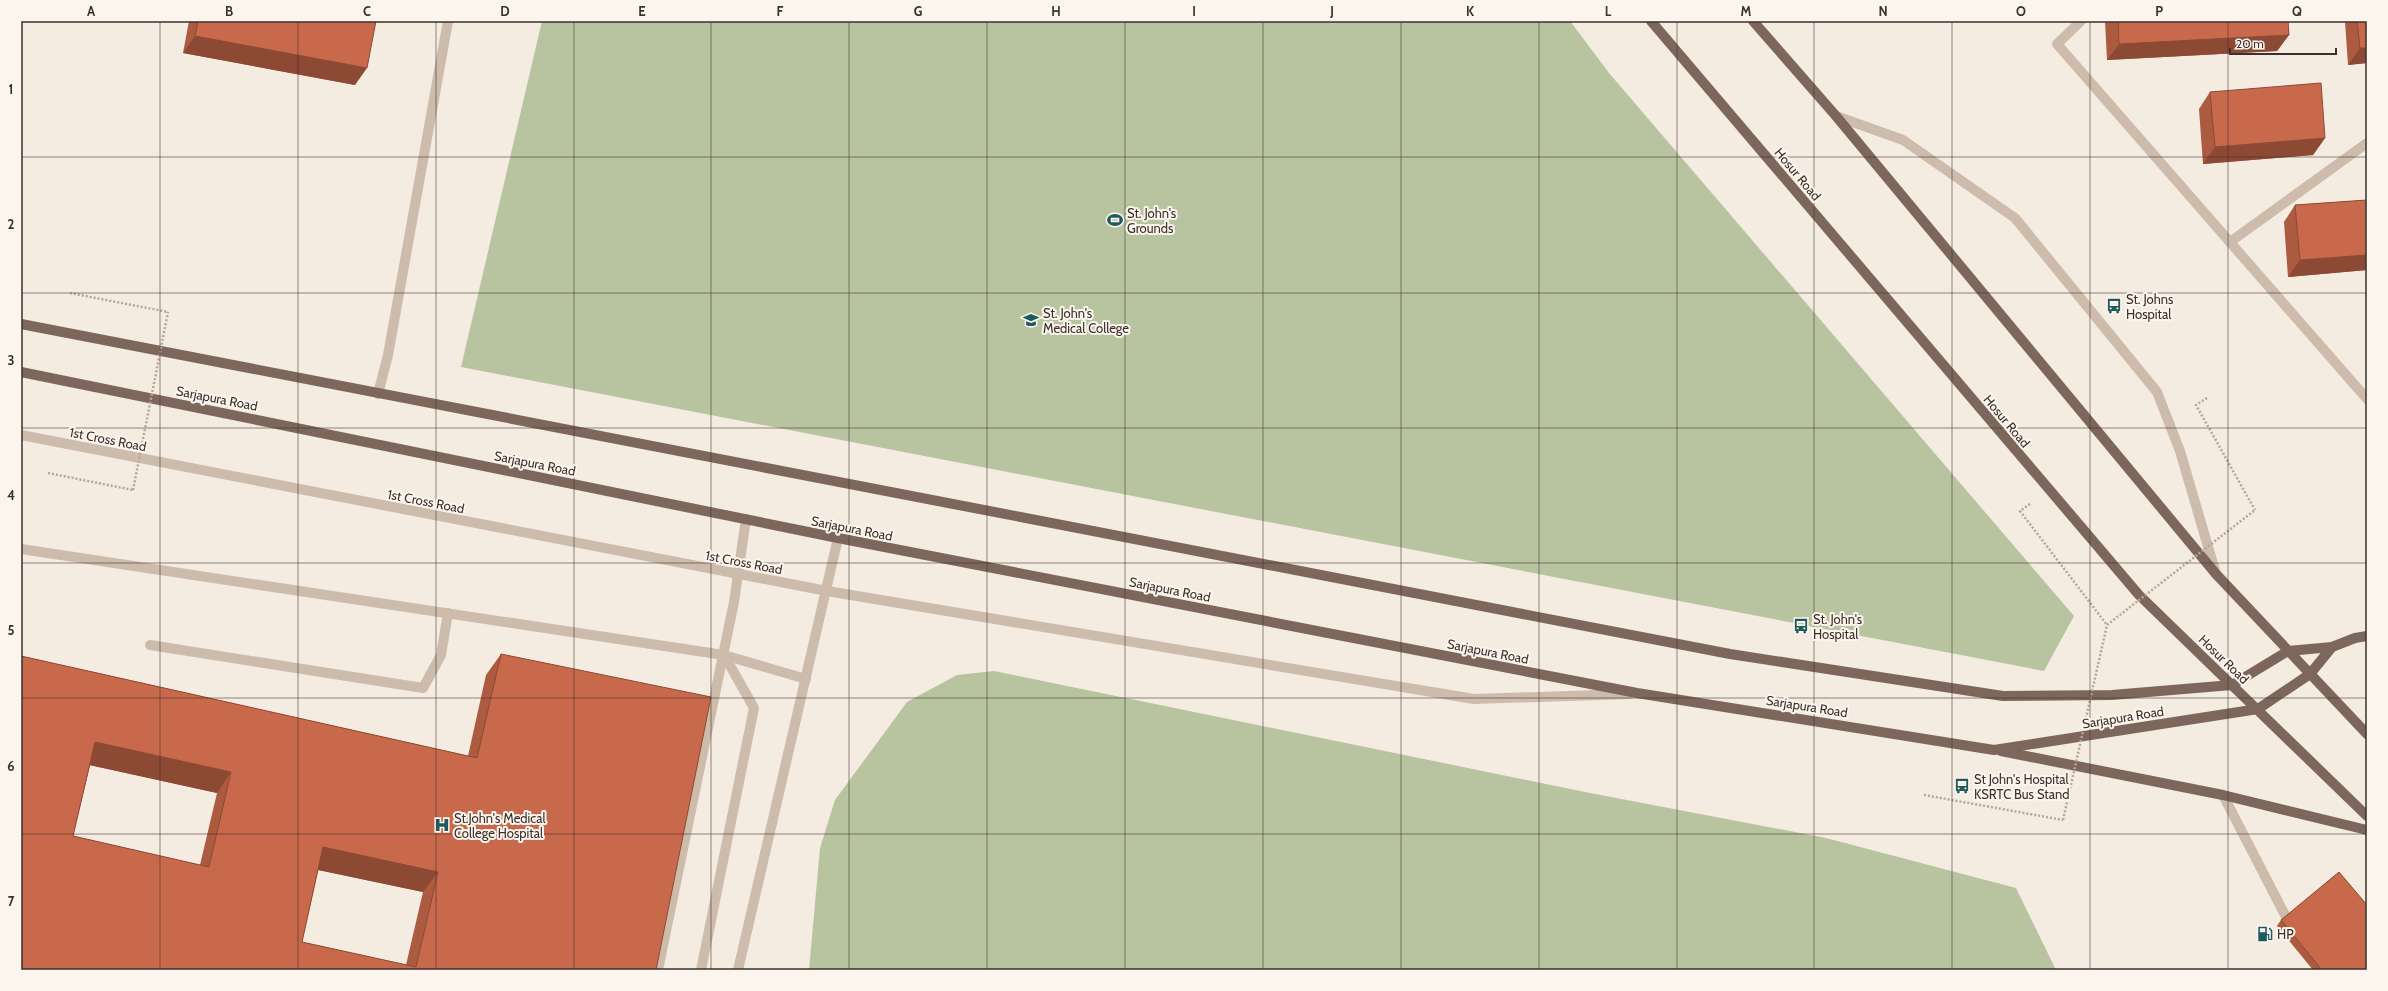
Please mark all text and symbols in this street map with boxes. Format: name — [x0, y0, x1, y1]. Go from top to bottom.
text: A — [87, 3, 96, 19]
text: B — [225, 3, 233, 19]
text: C — [363, 3, 371, 19]
text: D — [500, 3, 510, 19]
text: E — [638, 3, 646, 19]
text: F — [777, 3, 784, 19]
text: G — [914, 3, 923, 19]
text: H — [1051, 3, 1061, 19]
text: I — [1192, 3, 1196, 19]
text: J — [1329, 3, 1334, 19]
text: K — [1466, 3, 1475, 19]
text: L — [1605, 3, 1612, 19]
text: M — [1741, 3, 1752, 19]
text: N — [1878, 3, 1888, 19]
text: O — [2016, 3, 2026, 19]
text: P — [2155, 3, 2163, 19]
text: Q — [2292, 3, 2302, 19]
scale bar — [2230, 30, 2336, 56]
text: 20 m — [2236, 36, 2264, 51]
text: 1 — [9, 81, 13, 97]
street label: Hosur Road — [1771, 145, 1825, 203]
place label: St. John's Grounds — [1127, 205, 1177, 236]
sports icon: St. John's Grounds — [1106, 211, 1124, 229]
text: 2 — [8, 216, 15, 232]
place label: St. Johns Hospital — [2126, 291, 2174, 322]
bus stop icon: St. Johns Hospital — [2105, 297, 2123, 315]
place label: St. John's Medical College — [1043, 305, 1129, 336]
school or university icon: St. John's Medical College — [1022, 311, 1040, 329]
text: 3 — [7, 352, 15, 368]
street label: Sarjapura Road — [175, 382, 259, 415]
street label: Hosur Road — [1980, 392, 2034, 450]
street label: 1st Cross Road — [68, 424, 148, 454]
street label: Sarjapura Road — [493, 447, 577, 480]
street label: 1st Cross Road — [386, 486, 466, 516]
text: 4 — [7, 487, 15, 503]
street label: Sarjapura Road — [810, 512, 894, 545]
street label: 1st Cross Road — [704, 547, 784, 577]
street label: Sarjapura Road — [1128, 573, 1212, 606]
place label: St. John's Hospital — [1813, 611, 1863, 642]
bus stop icon: St. John's Hospital — [1792, 617, 1810, 635]
text: 5 — [8, 622, 15, 638]
street label: Hosur Road — [2196, 631, 2252, 687]
street label: Sarjapura Road — [1446, 635, 1530, 668]
street label: Sarjapura Road — [1765, 692, 1849, 721]
street label: Sarjapura Road — [2081, 703, 2165, 732]
text: 6 — [7, 758, 15, 774]
place label: St John's Hospital KSRTC Bus Stand — [1974, 771, 2069, 802]
bus stop icon: St John's Hospital KSRTC Bus Stand — [1953, 777, 1971, 795]
place label: St.John's Medical College Hospital — [454, 810, 545, 841]
hospital icon: St.John's Medical College Hospital — [433, 816, 451, 834]
text: 7 — [8, 893, 15, 909]
fuel station icon: HP — [2256, 925, 2274, 943]
place label: HP — [2277, 926, 2294, 942]

